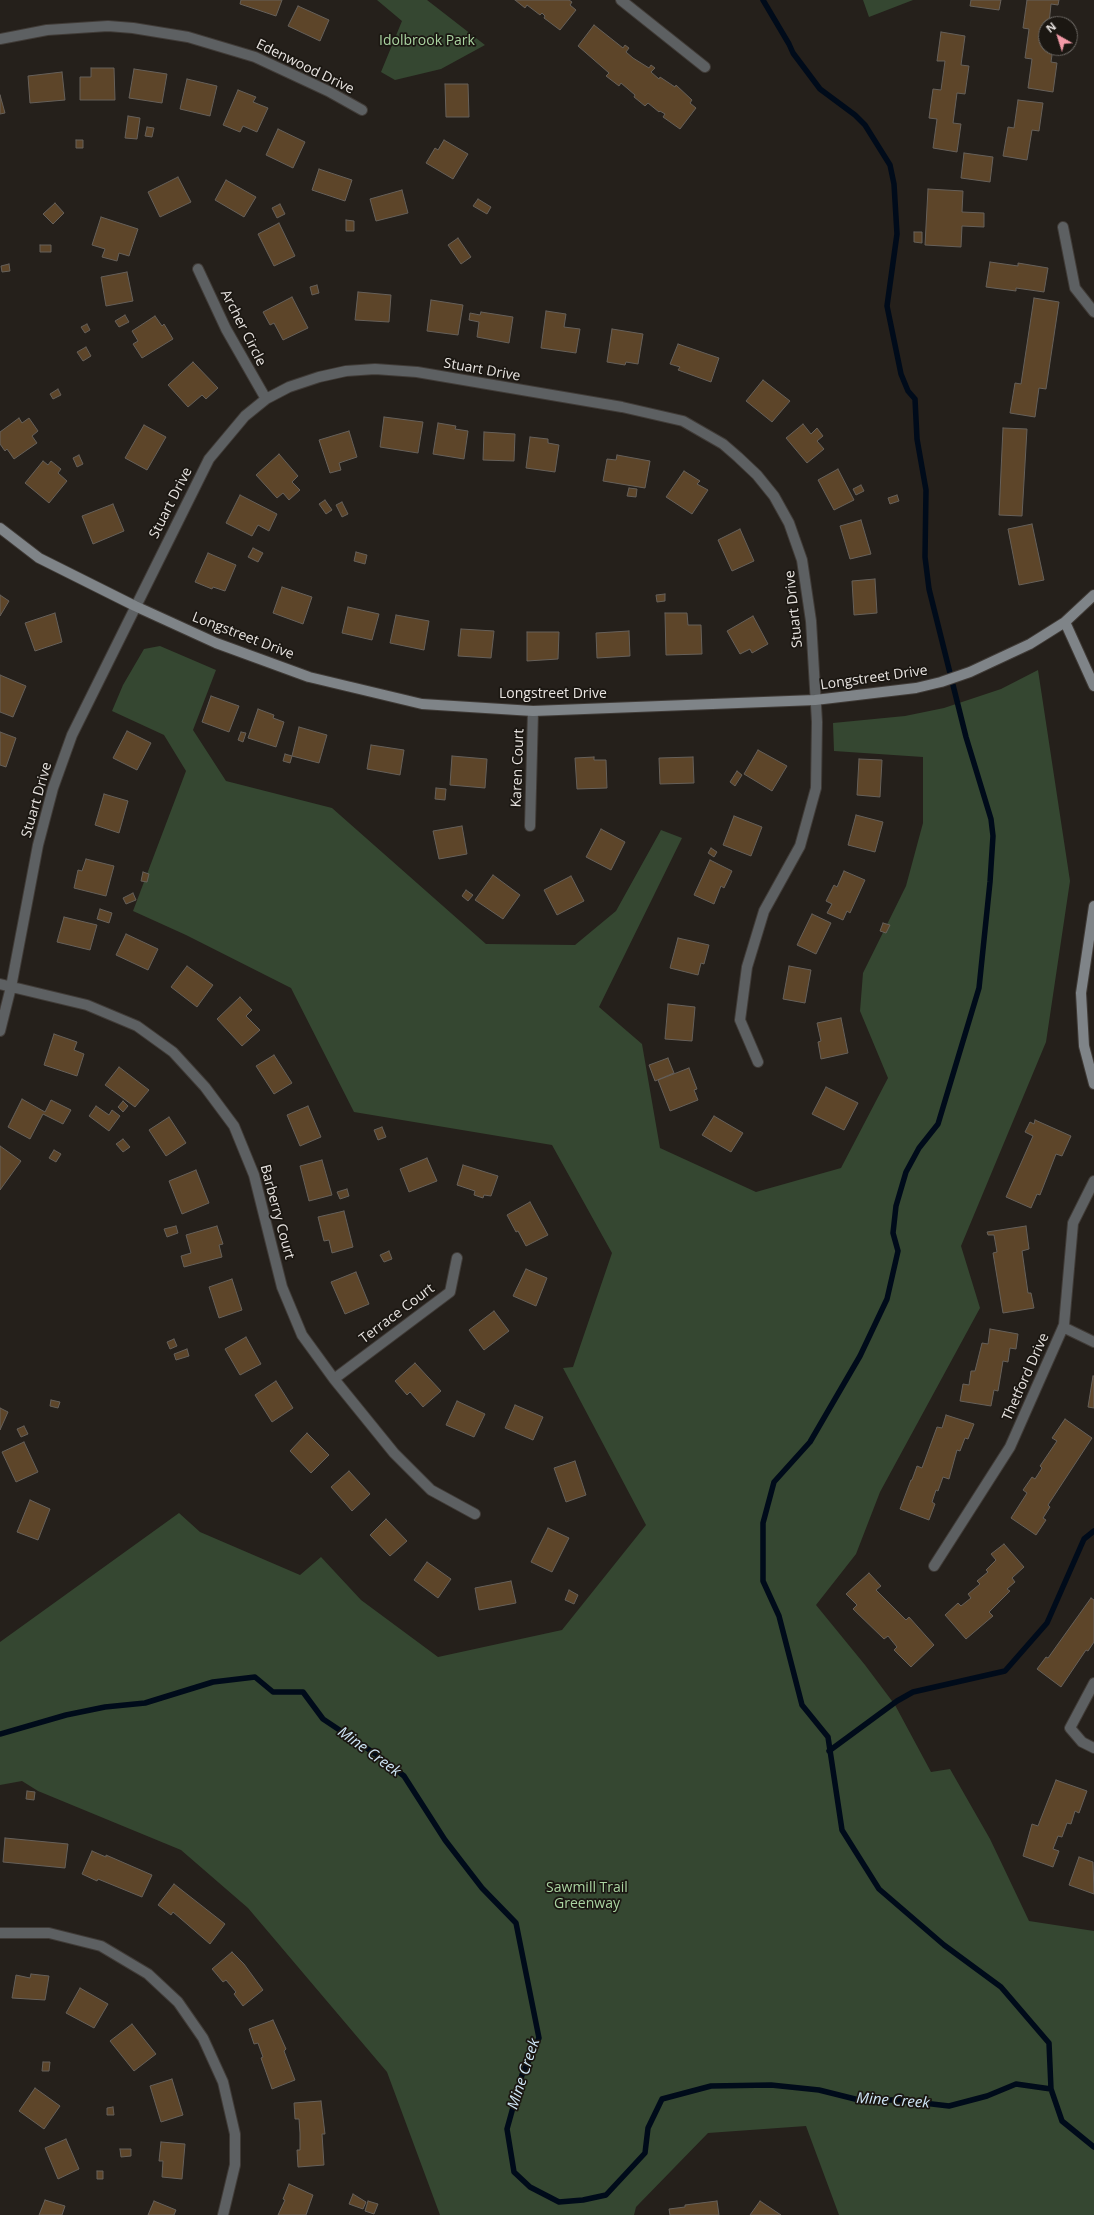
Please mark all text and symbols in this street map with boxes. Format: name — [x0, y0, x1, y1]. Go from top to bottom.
north arrow — [1038, 16, 1078, 56]
text: N — [1043, 18, 1059, 36]
park label: Idolbrook Park — [379, 33, 475, 49]
street label: Edenwood Drive — [253, 36, 357, 98]
street label: Archer Circle — [217, 287, 269, 369]
street label: Stuart Drive — [442, 355, 522, 385]
street label: Stuart Drive — [146, 465, 196, 541]
street label: Stuart Drive — [782, 570, 806, 648]
street label: Longstreet Drive — [190, 609, 296, 663]
street label: Longstreet Drive — [819, 662, 929, 694]
street label: Longstreet Drive — [499, 686, 607, 702]
street label: Karen Court — [508, 728, 528, 808]
street label: Stuart Drive — [18, 760, 56, 840]
street label: Barberry Court — [256, 1163, 298, 1261]
street label: Terrace Court — [356, 1280, 438, 1348]
street label: Thetford Drive — [999, 1330, 1053, 1424]
water label: Mine Creek — [334, 1723, 404, 1781]
park label: Sawmill Trail Greenway — [546, 1880, 628, 1912]
water label: Mine Creek — [504, 2036, 544, 2112]
water label: Mine Creek — [856, 2089, 930, 2113]

